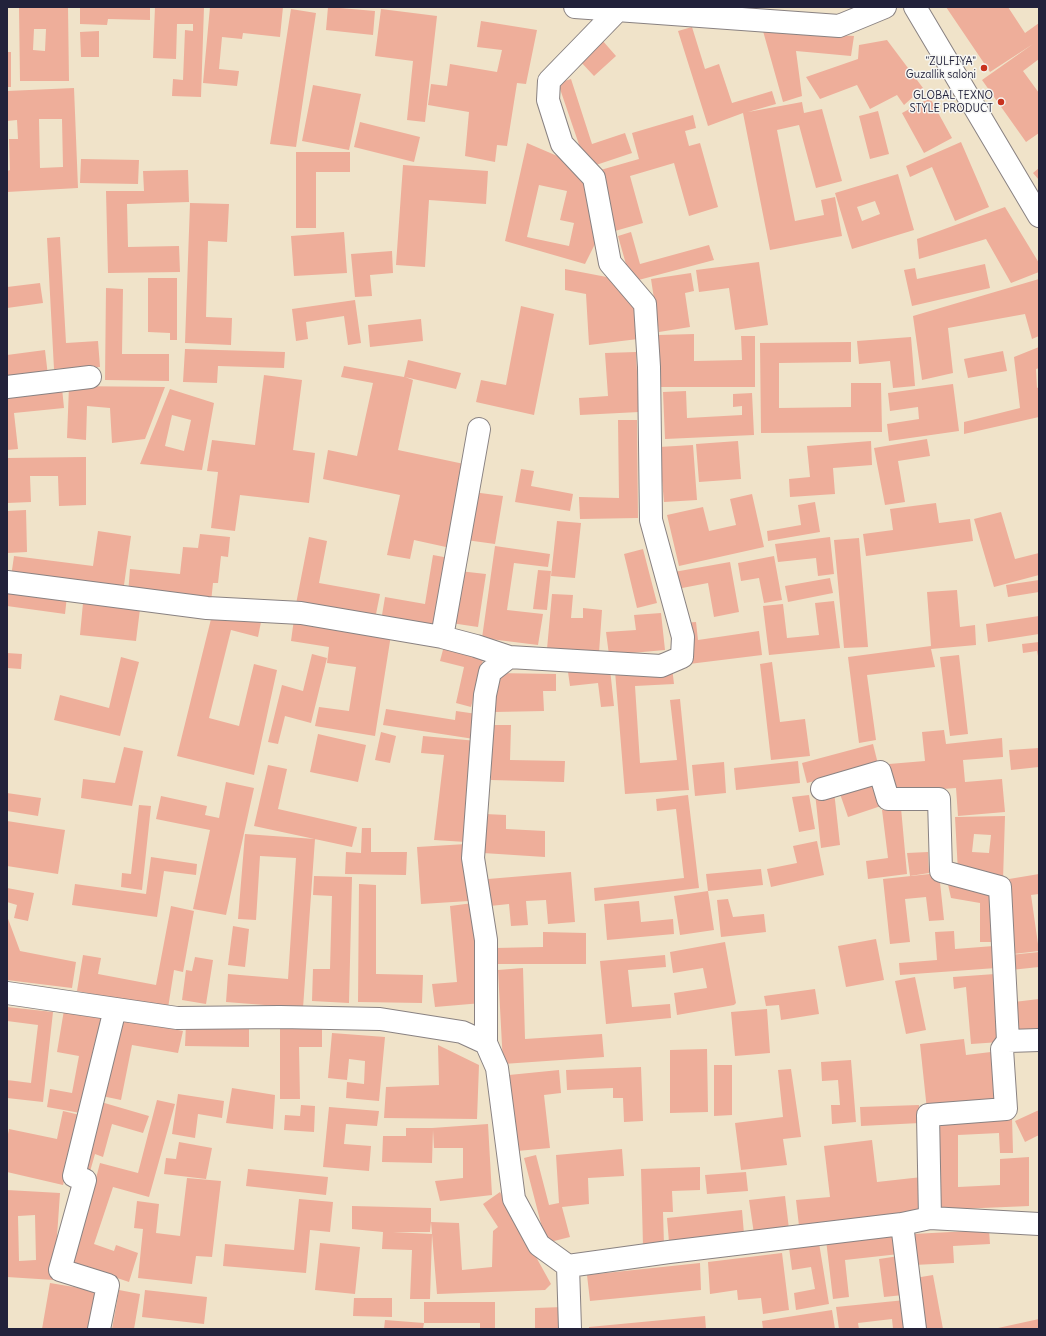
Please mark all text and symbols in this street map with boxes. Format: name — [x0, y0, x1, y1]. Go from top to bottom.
place label: "ZULFIYA" Guzallik saloni — [906, 55, 976, 81]
marker: "ZULFIYA" Guzallik saloni — [979, 63, 989, 73]
place label: GLOBAL TEXNO STYLE PRODUCT — [910, 89, 993, 115]
marker: GLOBAL TEXNO STYLE PRODUCT — [996, 97, 1006, 107]

